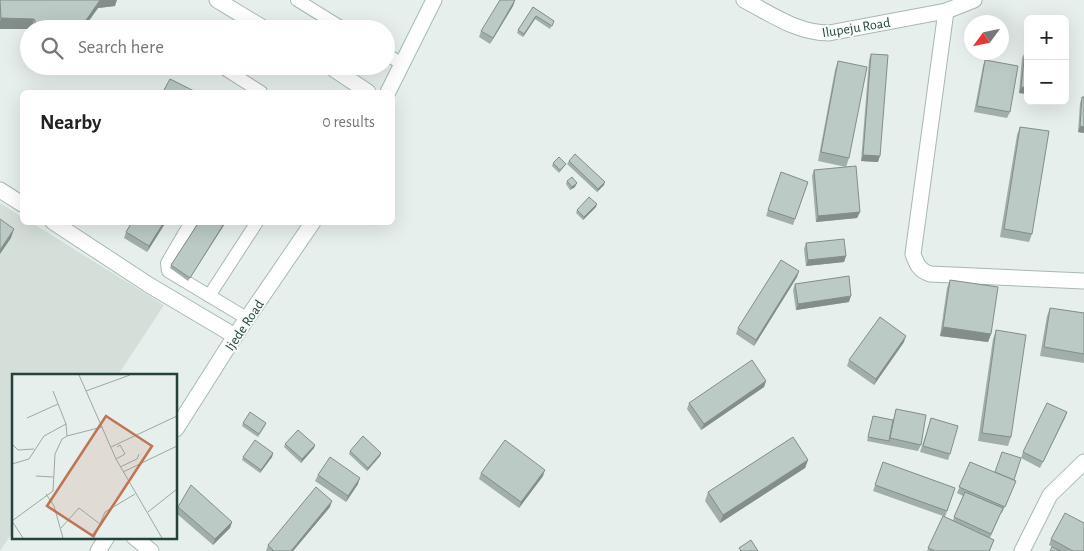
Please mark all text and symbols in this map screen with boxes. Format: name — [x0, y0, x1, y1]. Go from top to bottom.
north arrow — [964, 15, 1009, 60]
map controls — [1024, 15, 1069, 105]
button: + — [1024, 15, 1069, 60]
street label: Ilupeju Road — [821, 16, 891, 40]
search box — [20, 20, 395, 75]
icon: search — [38, 34, 66, 62]
text: Search here — [78, 38, 164, 57]
button: − — [1024, 60, 1069, 105]
text: Nearby — [40, 112, 101, 133]
text: 0 results — [322, 114, 375, 130]
street label: Ijede Road — [223, 298, 267, 353]
inset map — [12, 374, 178, 538]

